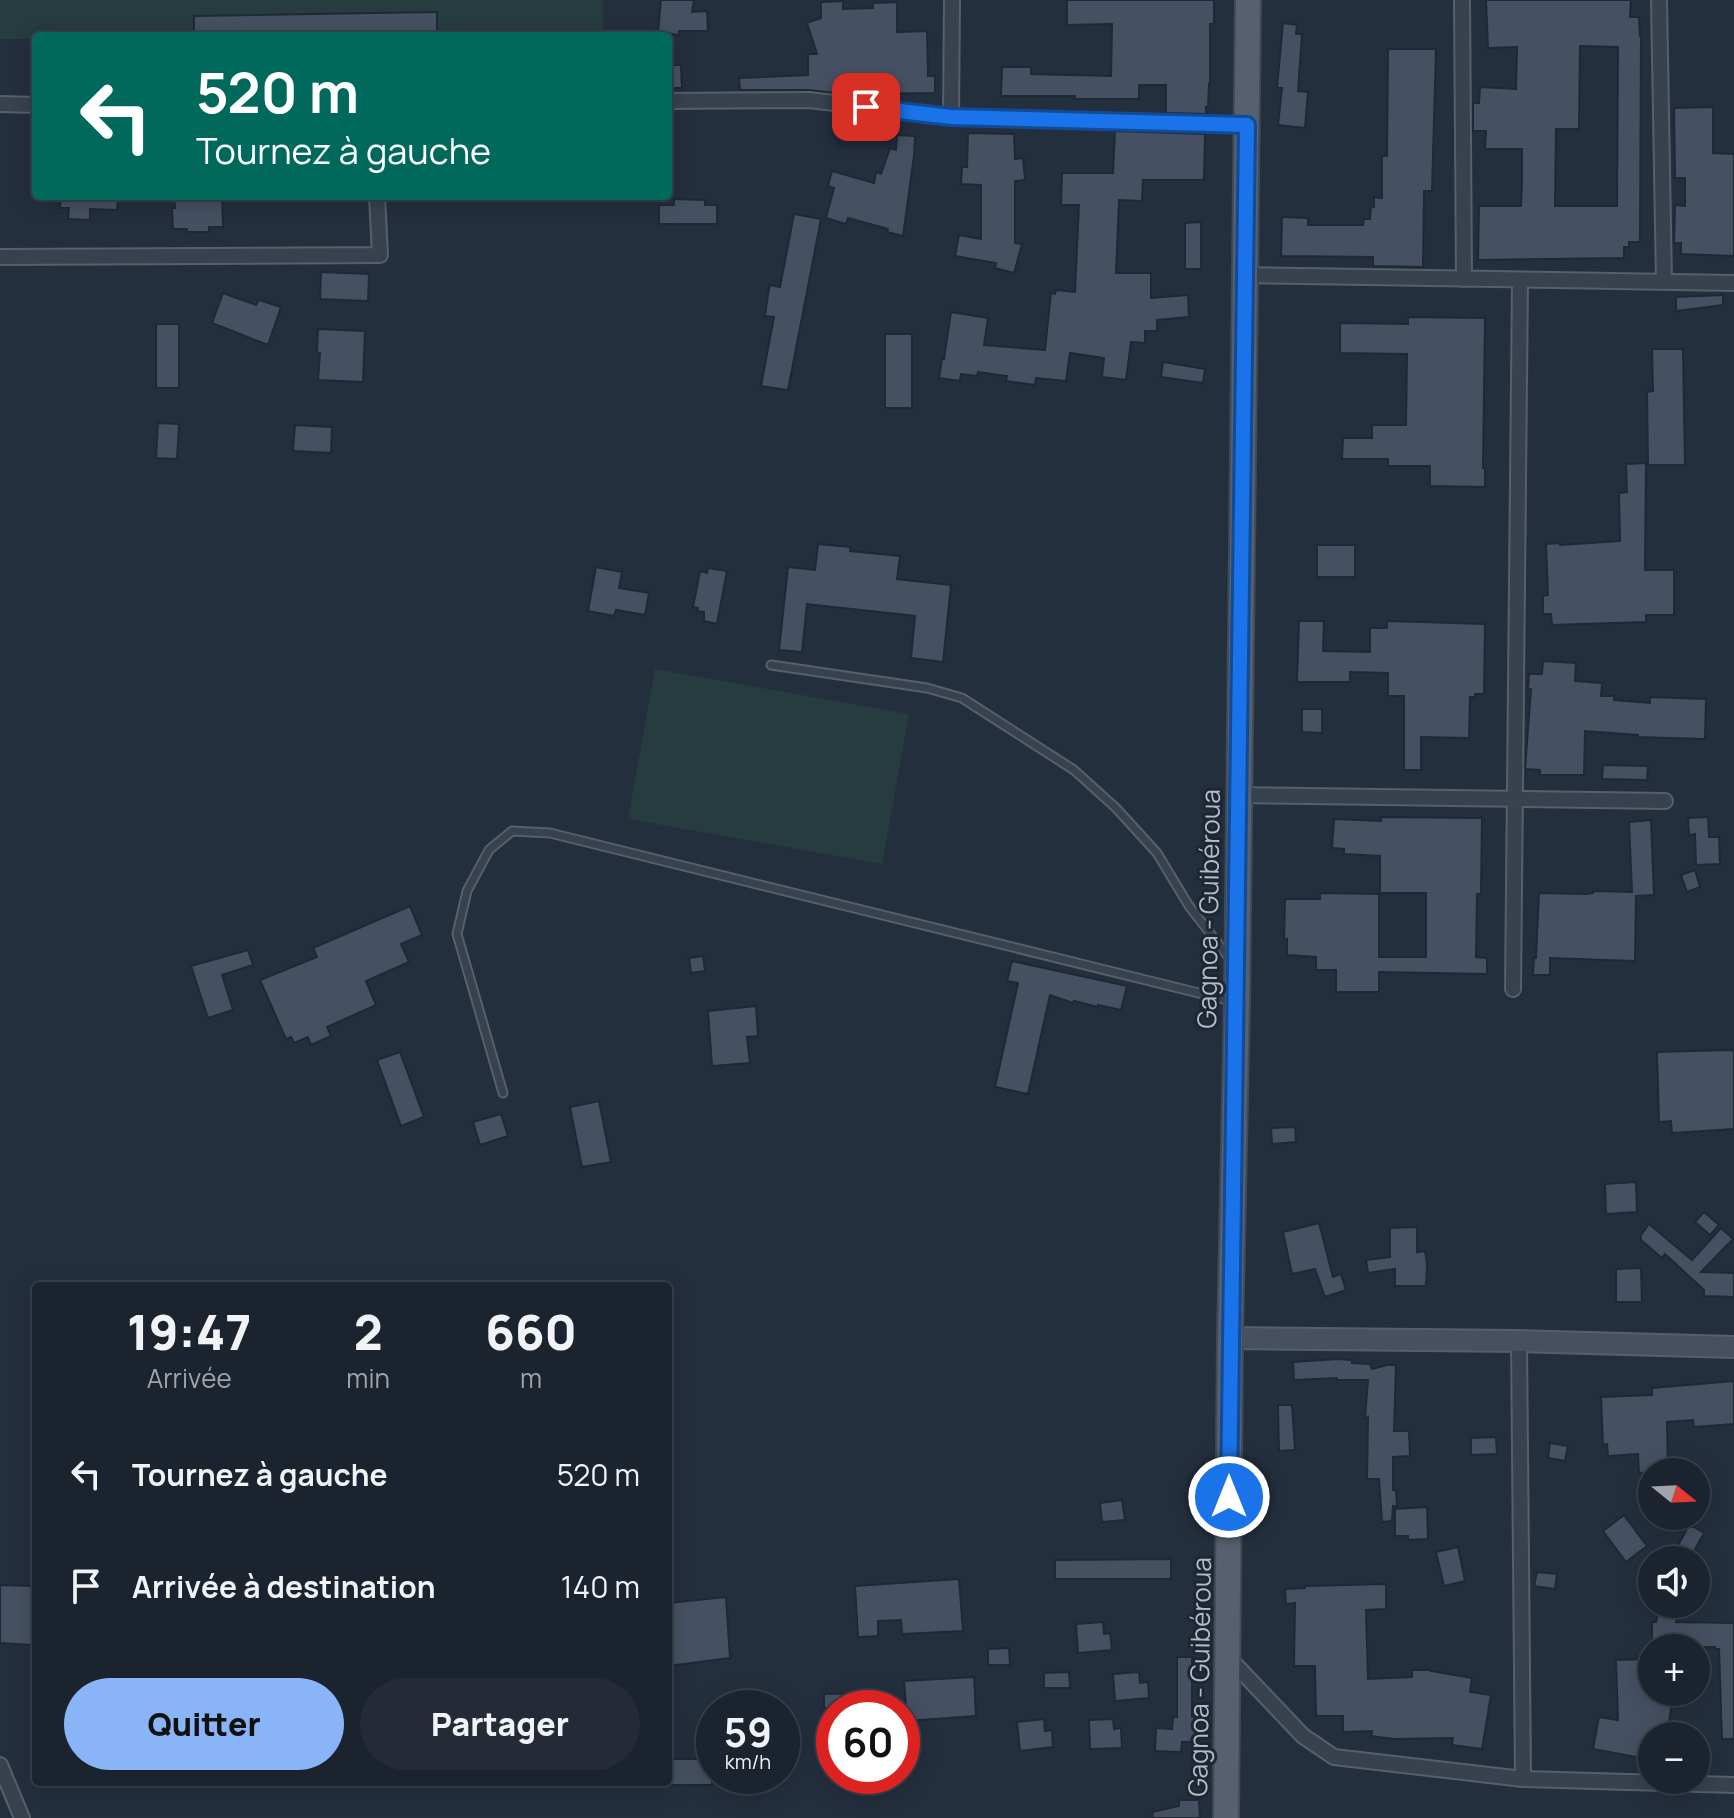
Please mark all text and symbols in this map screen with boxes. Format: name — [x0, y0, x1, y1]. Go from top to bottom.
text: 520 m — [196, 53, 359, 130]
icon: left — [64, 64, 168, 168]
pin — [832, 73, 900, 141]
icon: arrive — [844, 85, 888, 129]
text: Tournez à gauche — [196, 126, 491, 175]
street label: Gagnoa - Guibéroua — [1188, 789, 1228, 1029]
text: 19:47 — [127, 1299, 251, 1364]
text: 2 — [354, 1299, 383, 1364]
text: 660 — [485, 1299, 577, 1364]
text: Arrivée — [147, 1360, 232, 1396]
text: min — [346, 1360, 390, 1396]
text: m — [520, 1360, 542, 1396]
icon: left — [64, 1452, 108, 1496]
text: Tournez à gauche — [132, 1454, 388, 1495]
text: 520 m — [557, 1454, 640, 1495]
position arrow — [1187, 1455, 1271, 1539]
north arrow — [1638, 1458, 1710, 1530]
map controls — [1638, 1458, 1710, 1794]
button: sound — [1638, 1546, 1710, 1618]
street label: Gagnoa - Guibéroua — [1179, 1557, 1219, 1797]
icon: arrive — [64, 1564, 108, 1608]
text: Arrivée à destination — [132, 1566, 435, 1607]
text: 140 m — [561, 1566, 640, 1607]
button: + — [1638, 1634, 1710, 1706]
button: Quitter — [64, 1678, 344, 1770]
button: Partager — [360, 1678, 640, 1770]
speed limit sign: 60 — [816, 1690, 920, 1794]
text: 59 — [724, 1704, 772, 1759]
button: − — [1638, 1722, 1710, 1794]
text: km/h — [725, 1748, 771, 1775]

